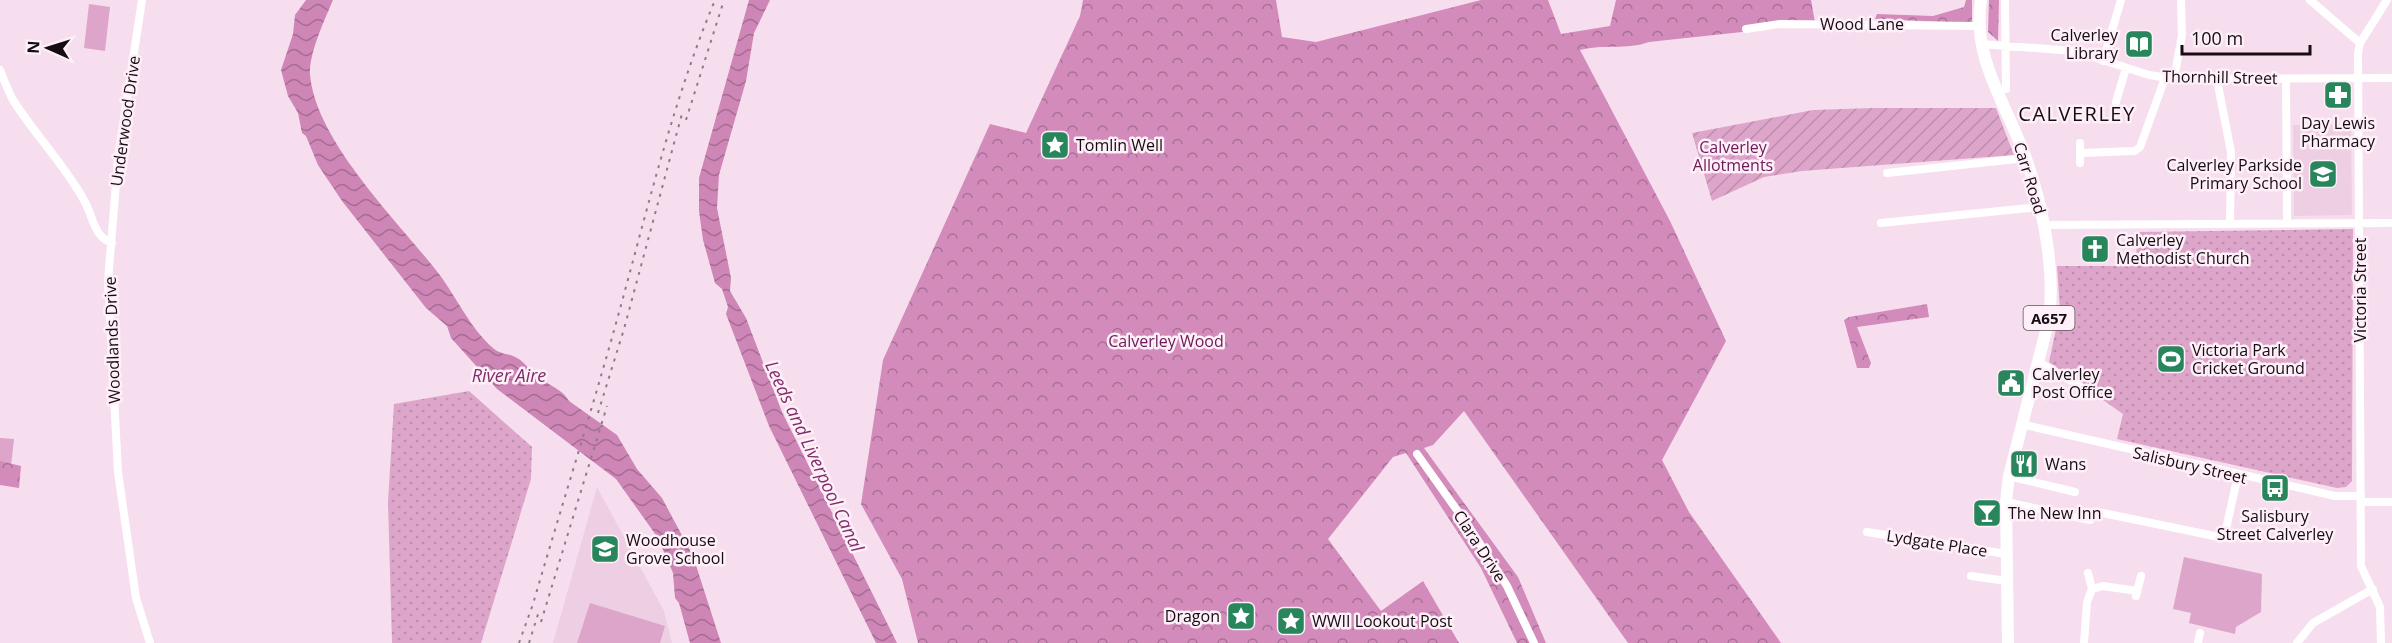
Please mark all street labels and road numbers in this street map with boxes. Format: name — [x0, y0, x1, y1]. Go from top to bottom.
street label: Wood Lane — [1820, 13, 1904, 35]
street label: Underwood Drive — [105, 54, 145, 188]
street label: Thornhill Street — [2162, 65, 2278, 89]
street label: Carr Road — [2009, 139, 2051, 217]
street label: Victoria Street — [2349, 237, 2371, 342]
street label: Woodlands Drive — [99, 276, 125, 404]
road number: A657 — [2024, 306, 2074, 330]
street label: Salisbury Street — [2131, 441, 2249, 489]
street label: Clara Drive — [1449, 506, 1511, 586]
street label: Lydgate Place — [1885, 524, 1989, 562]

